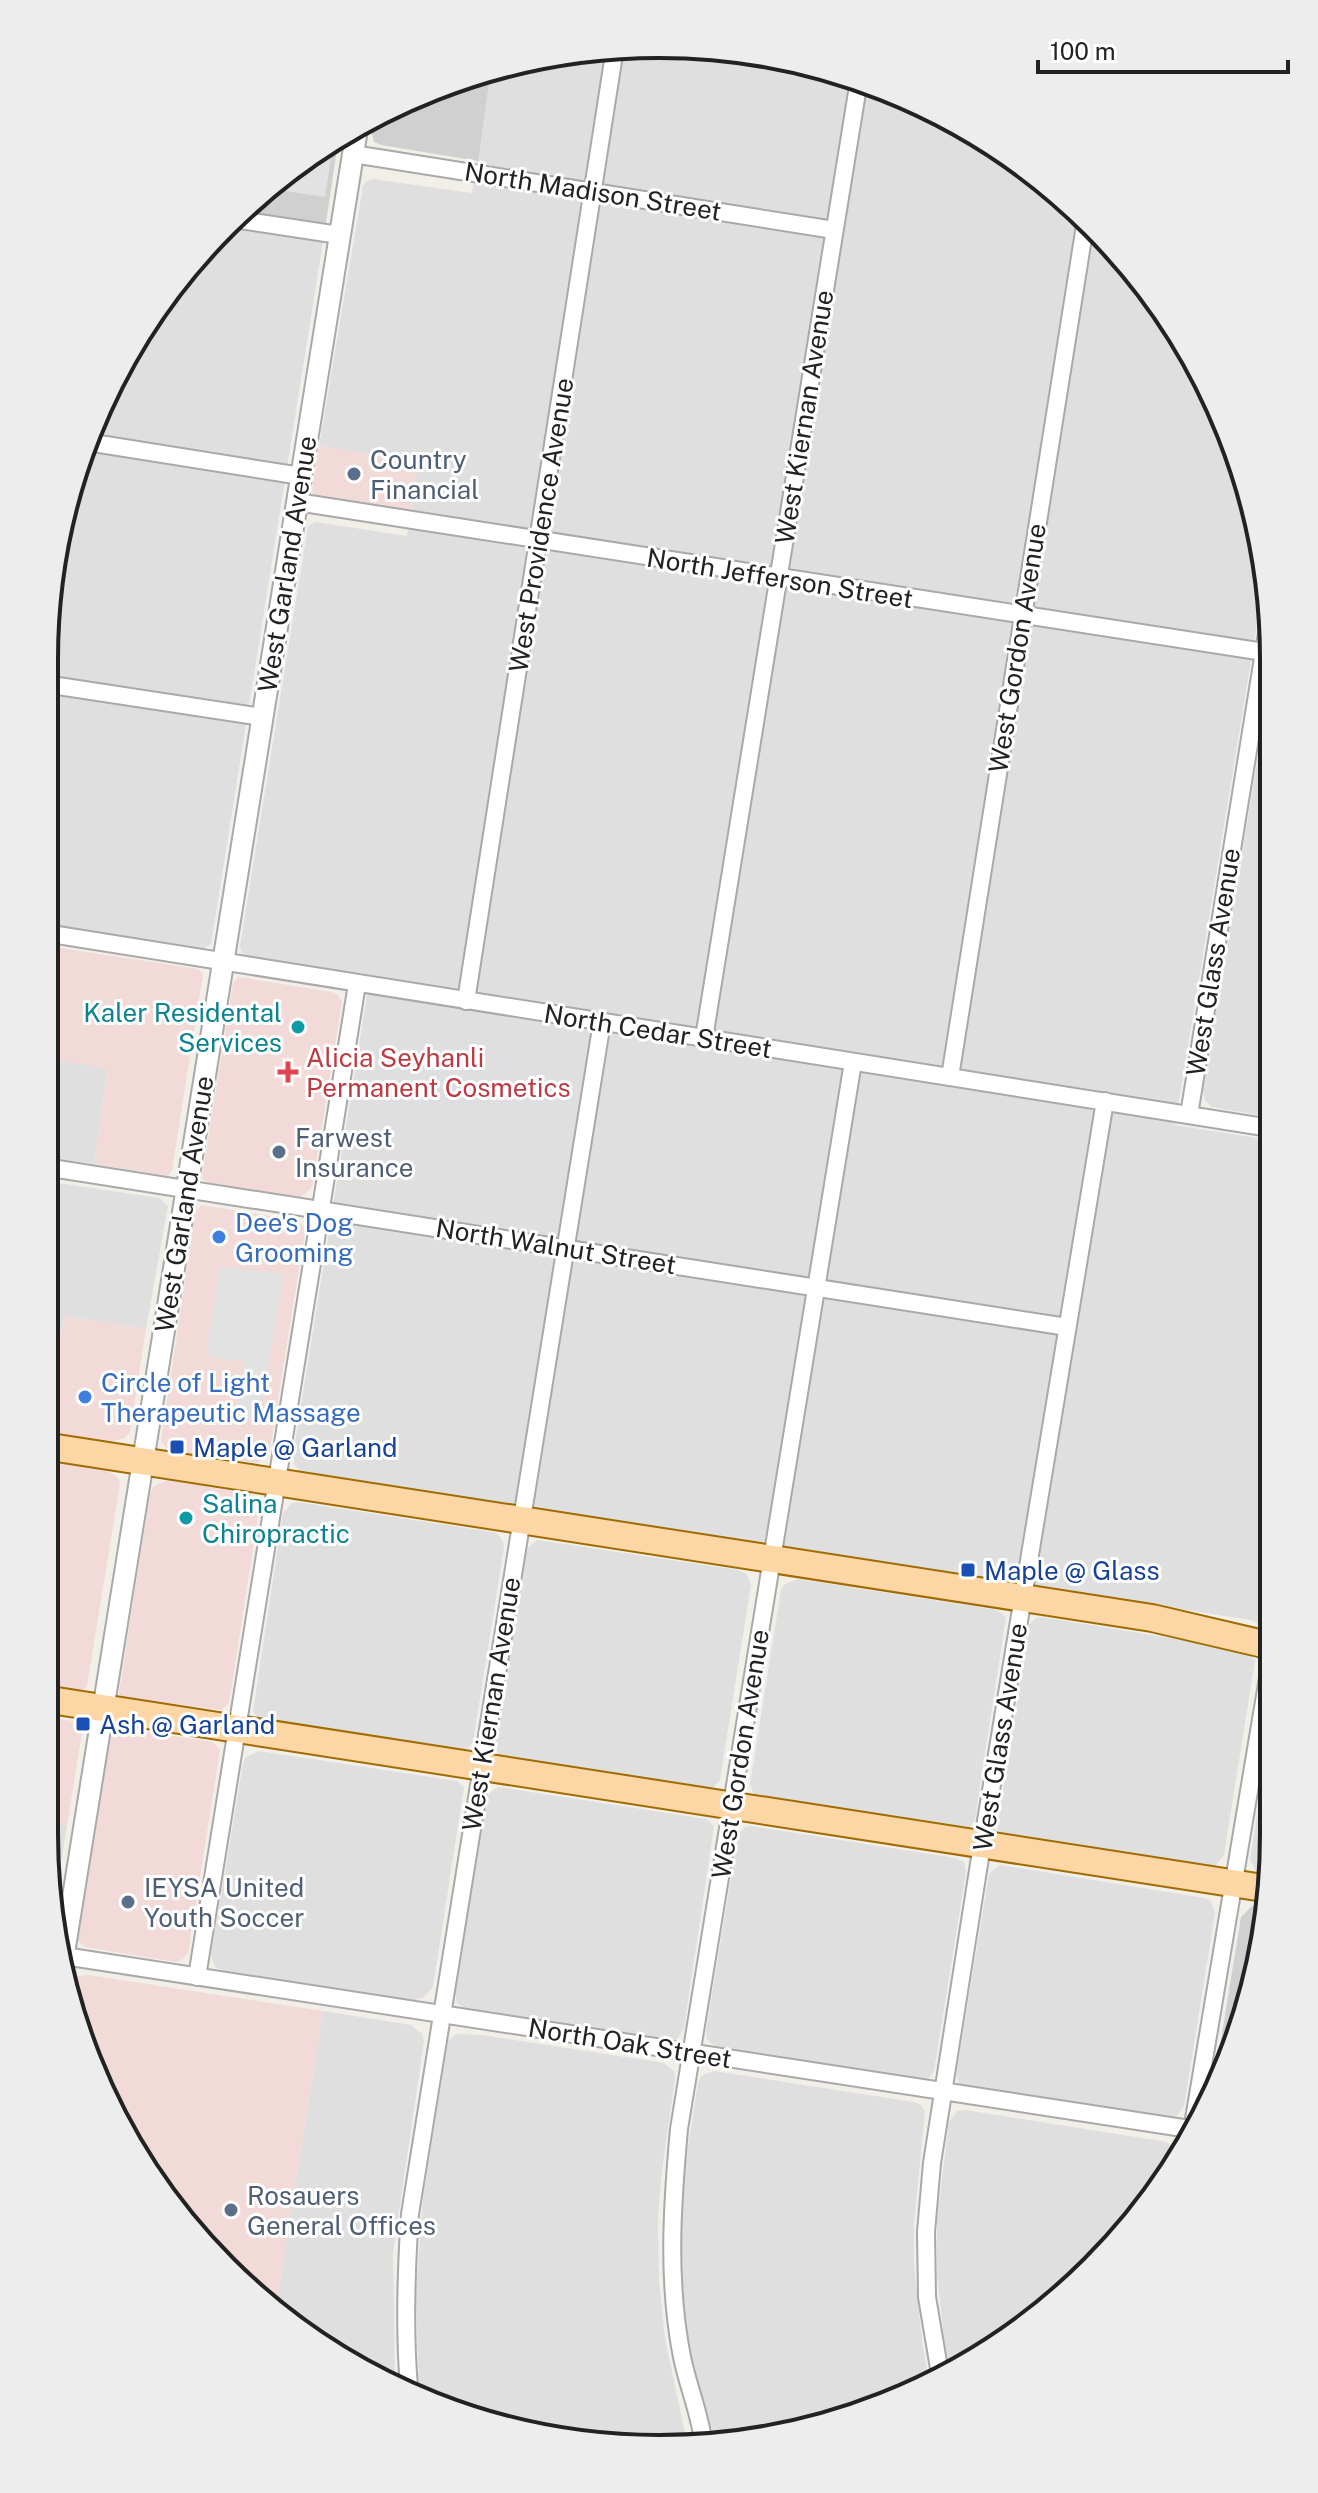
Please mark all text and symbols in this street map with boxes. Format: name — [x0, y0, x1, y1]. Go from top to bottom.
scale bar — [1038, 24, 1288, 74]
text: 100 m — [1050, 37, 1116, 65]
street label: North Madison Street — [462, 155, 724, 227]
street label: West Kiernan Avenue — [769, 288, 839, 546]
street label: West Providence Avenue — [502, 376, 580, 674]
street label: West Garland Avenue — [251, 433, 323, 695]
place label: Country Financial — [370, 444, 479, 505]
marker: Country Financial — [345, 465, 363, 483]
street label: West Gordon Avenue — [982, 521, 1052, 775]
street label: North Jefferson Street — [645, 542, 915, 614]
street label: West Glass Avenue — [1180, 846, 1246, 1078]
place label: Kaler Residental Services — [83, 997, 282, 1058]
street label: North Cedar Street — [542, 998, 774, 1064]
marker: Kaler Residental Services — [289, 1018, 307, 1036]
place label: Alicia Seyhanli Permanent Cosmetics — [306, 1042, 571, 1103]
marker: Alicia Seyhanli Permanent Cosmetics — [277, 1061, 299, 1083]
street label: West Garland Avenue — [148, 1073, 220, 1335]
place label: Farwest Insurance — [295, 1122, 414, 1183]
marker: Farwest Insurance — [270, 1143, 288, 1161]
place label: Dee's Dog Grooming — [235, 1207, 354, 1268]
street label: North Walnut Street — [434, 1212, 678, 1280]
marker: Dee's Dog Grooming — [210, 1228, 228, 1246]
place label: Circle of Light Therapeutic Massage — [101, 1367, 361, 1428]
marker: Circle of Light Therapeutic Massage — [76, 1388, 94, 1406]
place label: Maple @ Garland — [193, 1432, 398, 1463]
marker: Maple @ Garland — [168, 1438, 186, 1456]
place label: Salina Chiropractic — [202, 1488, 350, 1549]
marker: Salina Chiropractic — [177, 1509, 195, 1527]
place label: Maple @ Glass — [984, 1555, 1160, 1586]
marker: Maple @ Glass — [959, 1561, 977, 1579]
street label: West Kiernan Avenue — [456, 1575, 526, 1833]
street label: West Glass Avenue — [967, 1621, 1033, 1853]
street label: West Gordon Avenue — [705, 1627, 775, 1881]
place label: Ash @ Garland — [99, 1709, 275, 1740]
marker: Ash @ Garland — [74, 1715, 92, 1733]
place label: IEYSA United Youth Soccer — [144, 1872, 304, 1933]
marker: IEYSA United Youth Soccer — [119, 1893, 137, 1911]
street label: North Oak Street — [526, 2012, 734, 2074]
place label: Rosauers General Offices — [247, 2180, 436, 2241]
marker: Rosauers General Offices — [222, 2201, 240, 2219]

